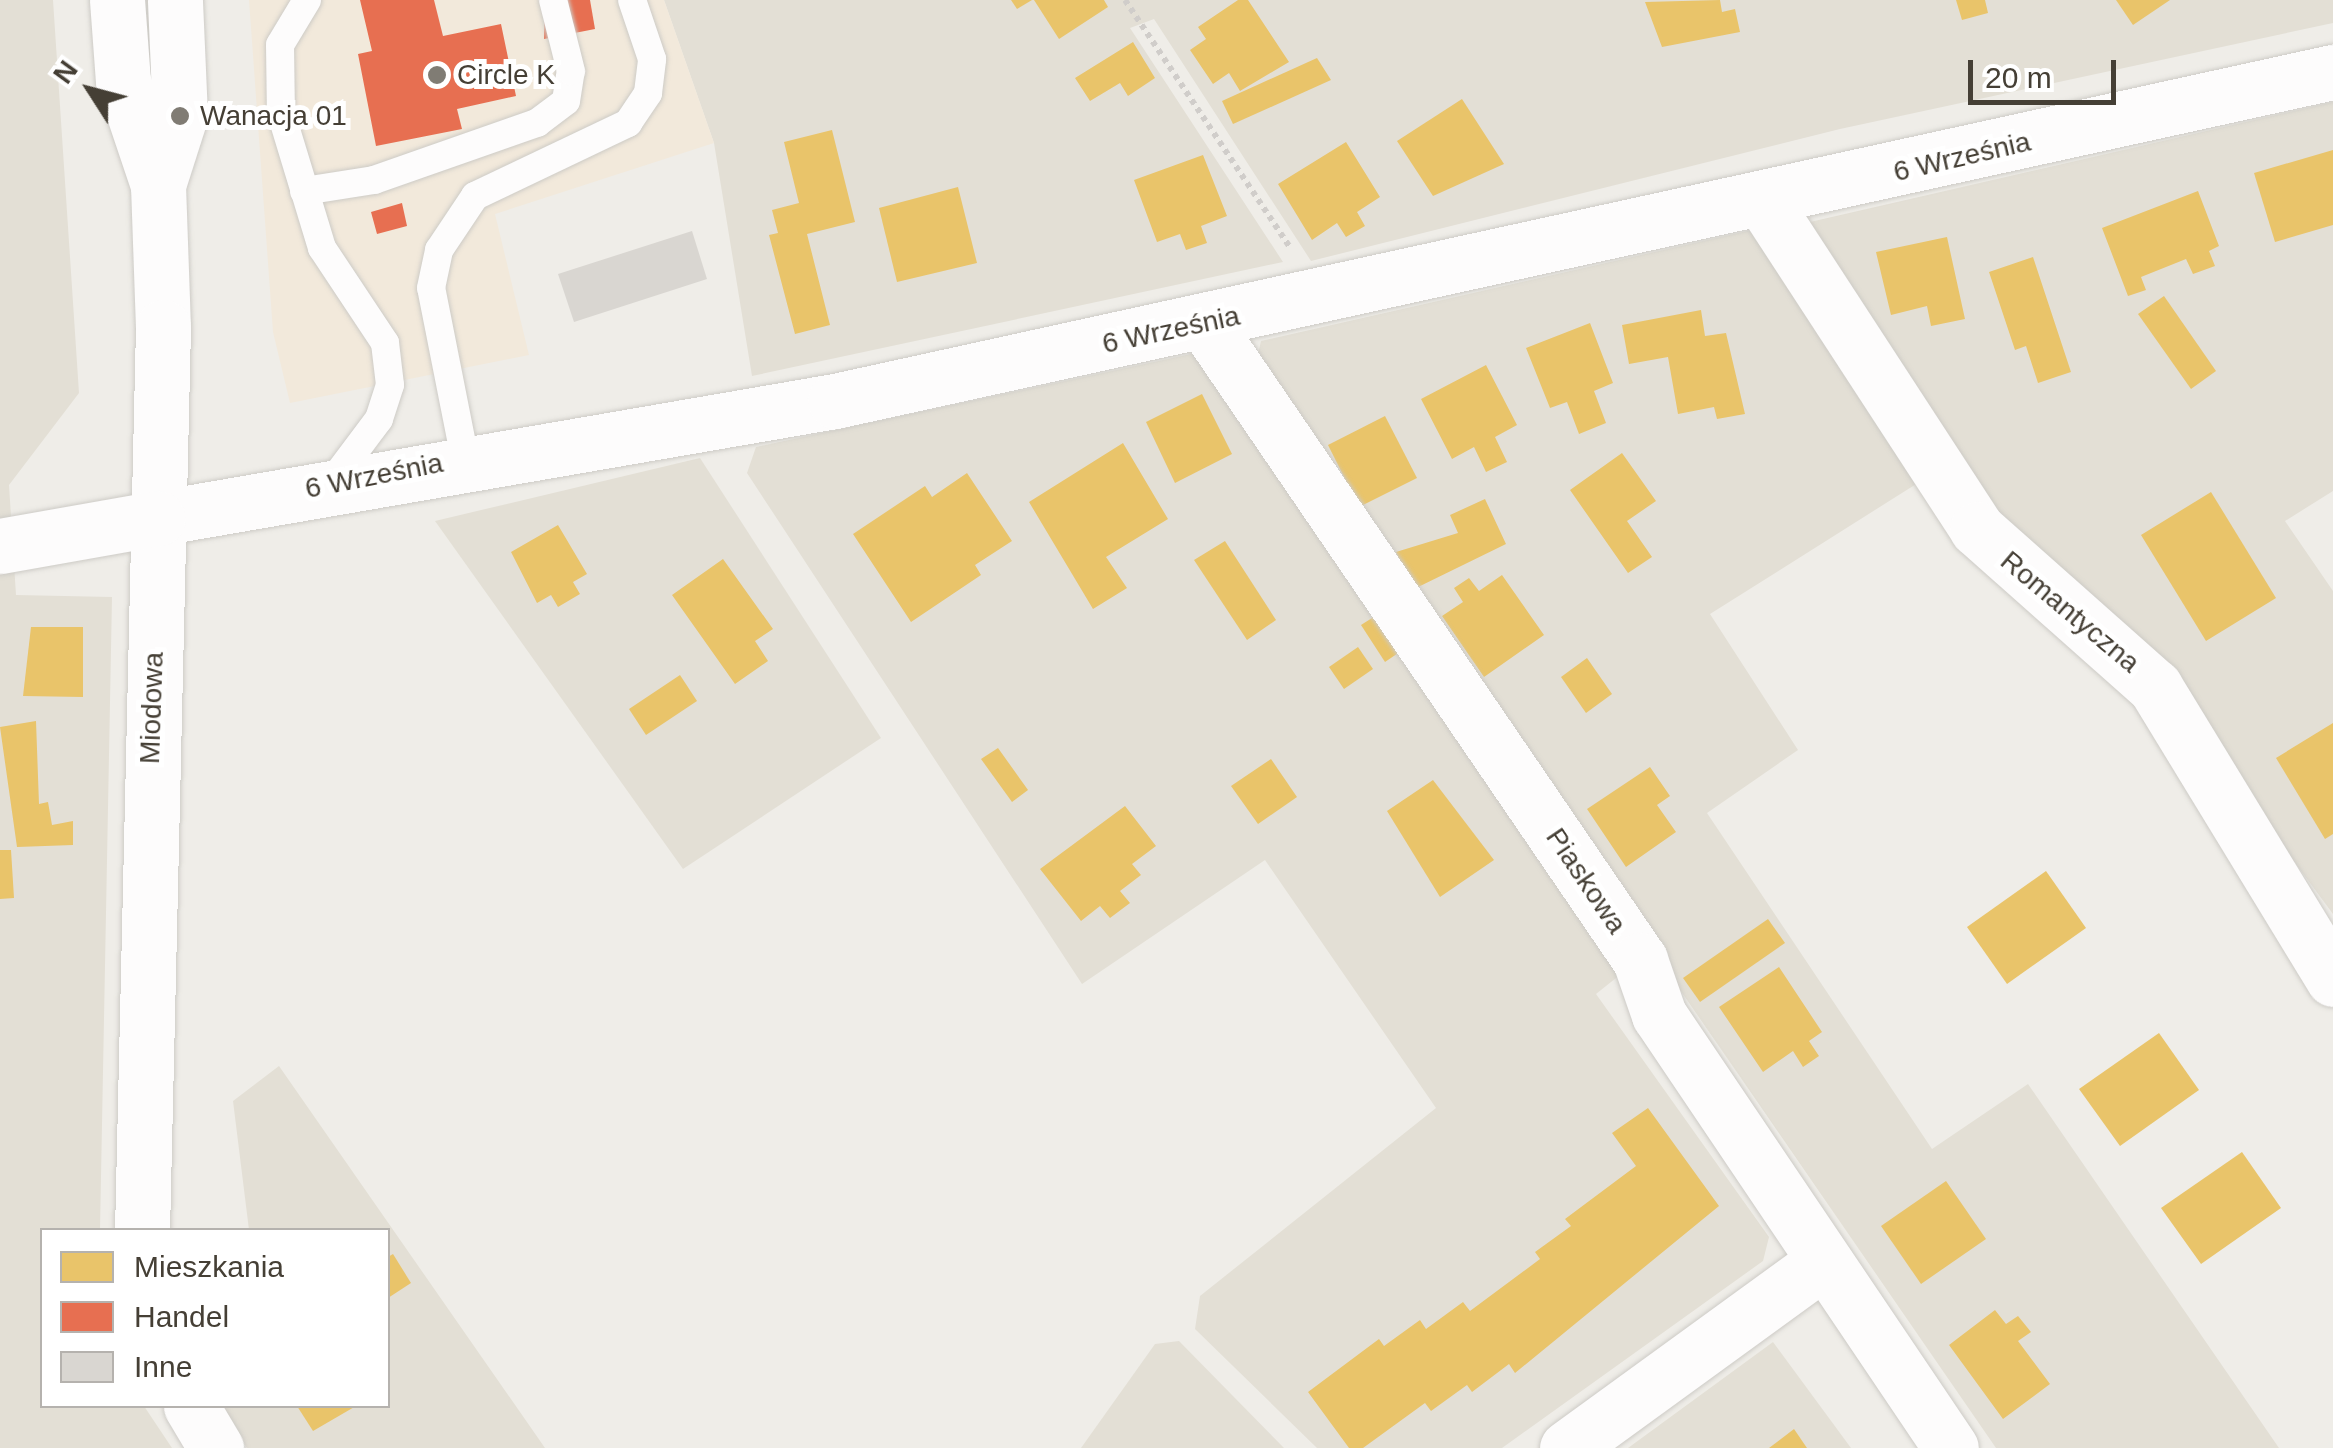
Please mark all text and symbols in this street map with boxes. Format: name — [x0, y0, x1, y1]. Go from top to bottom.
north arrow — [40, 40, 140, 140]
scale bar — [1973, 40, 2120, 102]
text: N — [47, 55, 84, 89]
place label: Circle K — [457, 58, 555, 92]
text: 20 m — [1985, 61, 2052, 94]
marker: Circle K — [426, 64, 448, 86]
place label: Wanacja 01 — [200, 99, 347, 133]
marker: Wanacja 01 — [169, 105, 191, 127]
street label: 6 Września — [1890, 125, 2034, 189]
street label: 6 Września — [1099, 299, 1243, 361]
street label: 6 Września — [302, 446, 446, 506]
street label: Romantyczna — [1994, 544, 2146, 680]
street label: Miodowa — [133, 651, 171, 765]
street label: Piaskowa — [1539, 822, 1633, 940]
legend — [40, 1228, 390, 1408]
text: Mieszkania — [134, 1250, 284, 1283]
text: Handel — [134, 1300, 229, 1333]
text: Inne — [134, 1350, 192, 1383]

